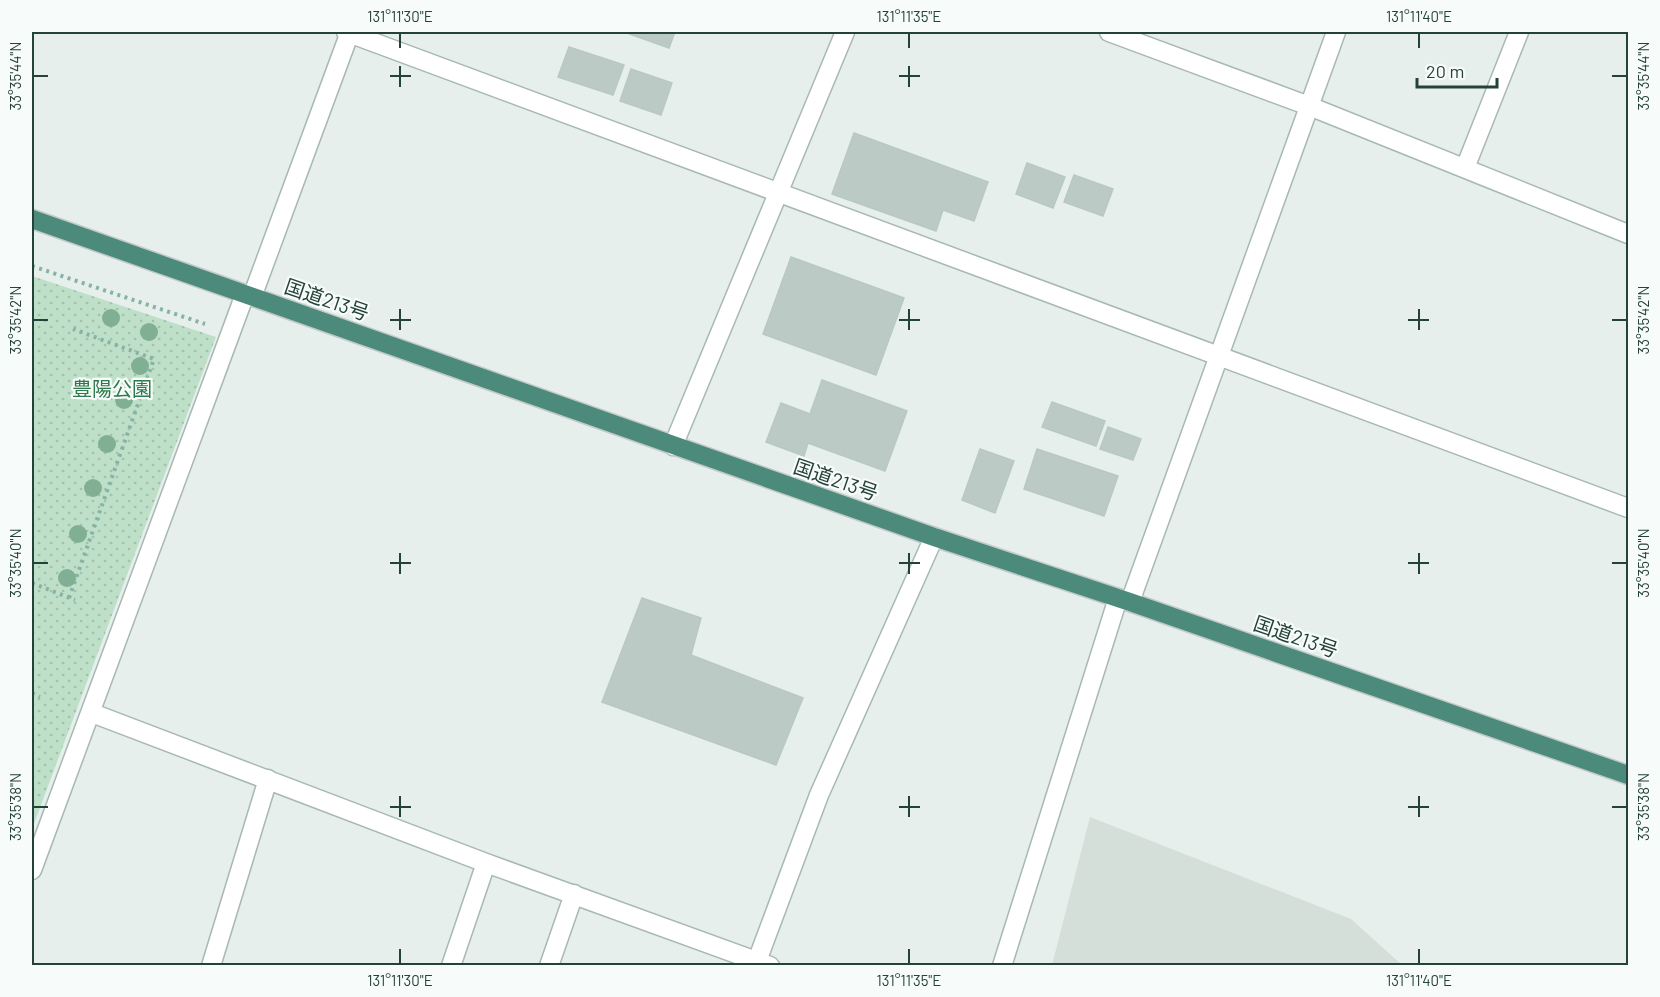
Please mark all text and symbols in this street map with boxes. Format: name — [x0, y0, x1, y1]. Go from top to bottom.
text: 131°11'30"E — [367, 7, 433, 25]
text: 131°11'35"E — [877, 7, 941, 25]
text: 131°11'40"E — [1386, 7, 1452, 25]
text: 33°35'44"N — [6, 42, 24, 110]
text: 33°35'44"N — [1634, 42, 1652, 110]
scale bar — [1417, 51, 1496, 89]
text: 20 m — [1426, 60, 1464, 82]
street label: 国道213号 — [282, 273, 372, 325]
text: 33°35'42"N — [6, 286, 24, 354]
text: 33°35'42"N — [1634, 286, 1652, 354]
park label: 豊陽公園 — [72, 376, 152, 400]
street label: 国道213号 — [791, 453, 881, 505]
text: 33°35'40"N — [6, 528, 24, 598]
text: 33°35'40"N — [1634, 528, 1652, 598]
street label: 国道213号 — [1251, 610, 1341, 662]
text: 33°35'38"N — [6, 773, 24, 841]
text: 33°35'38"N — [1634, 773, 1652, 841]
text: 131°11'30"E — [367, 971, 433, 989]
text: 131°11'35"E — [877, 971, 941, 989]
text: 131°11'40"E — [1386, 971, 1452, 989]

